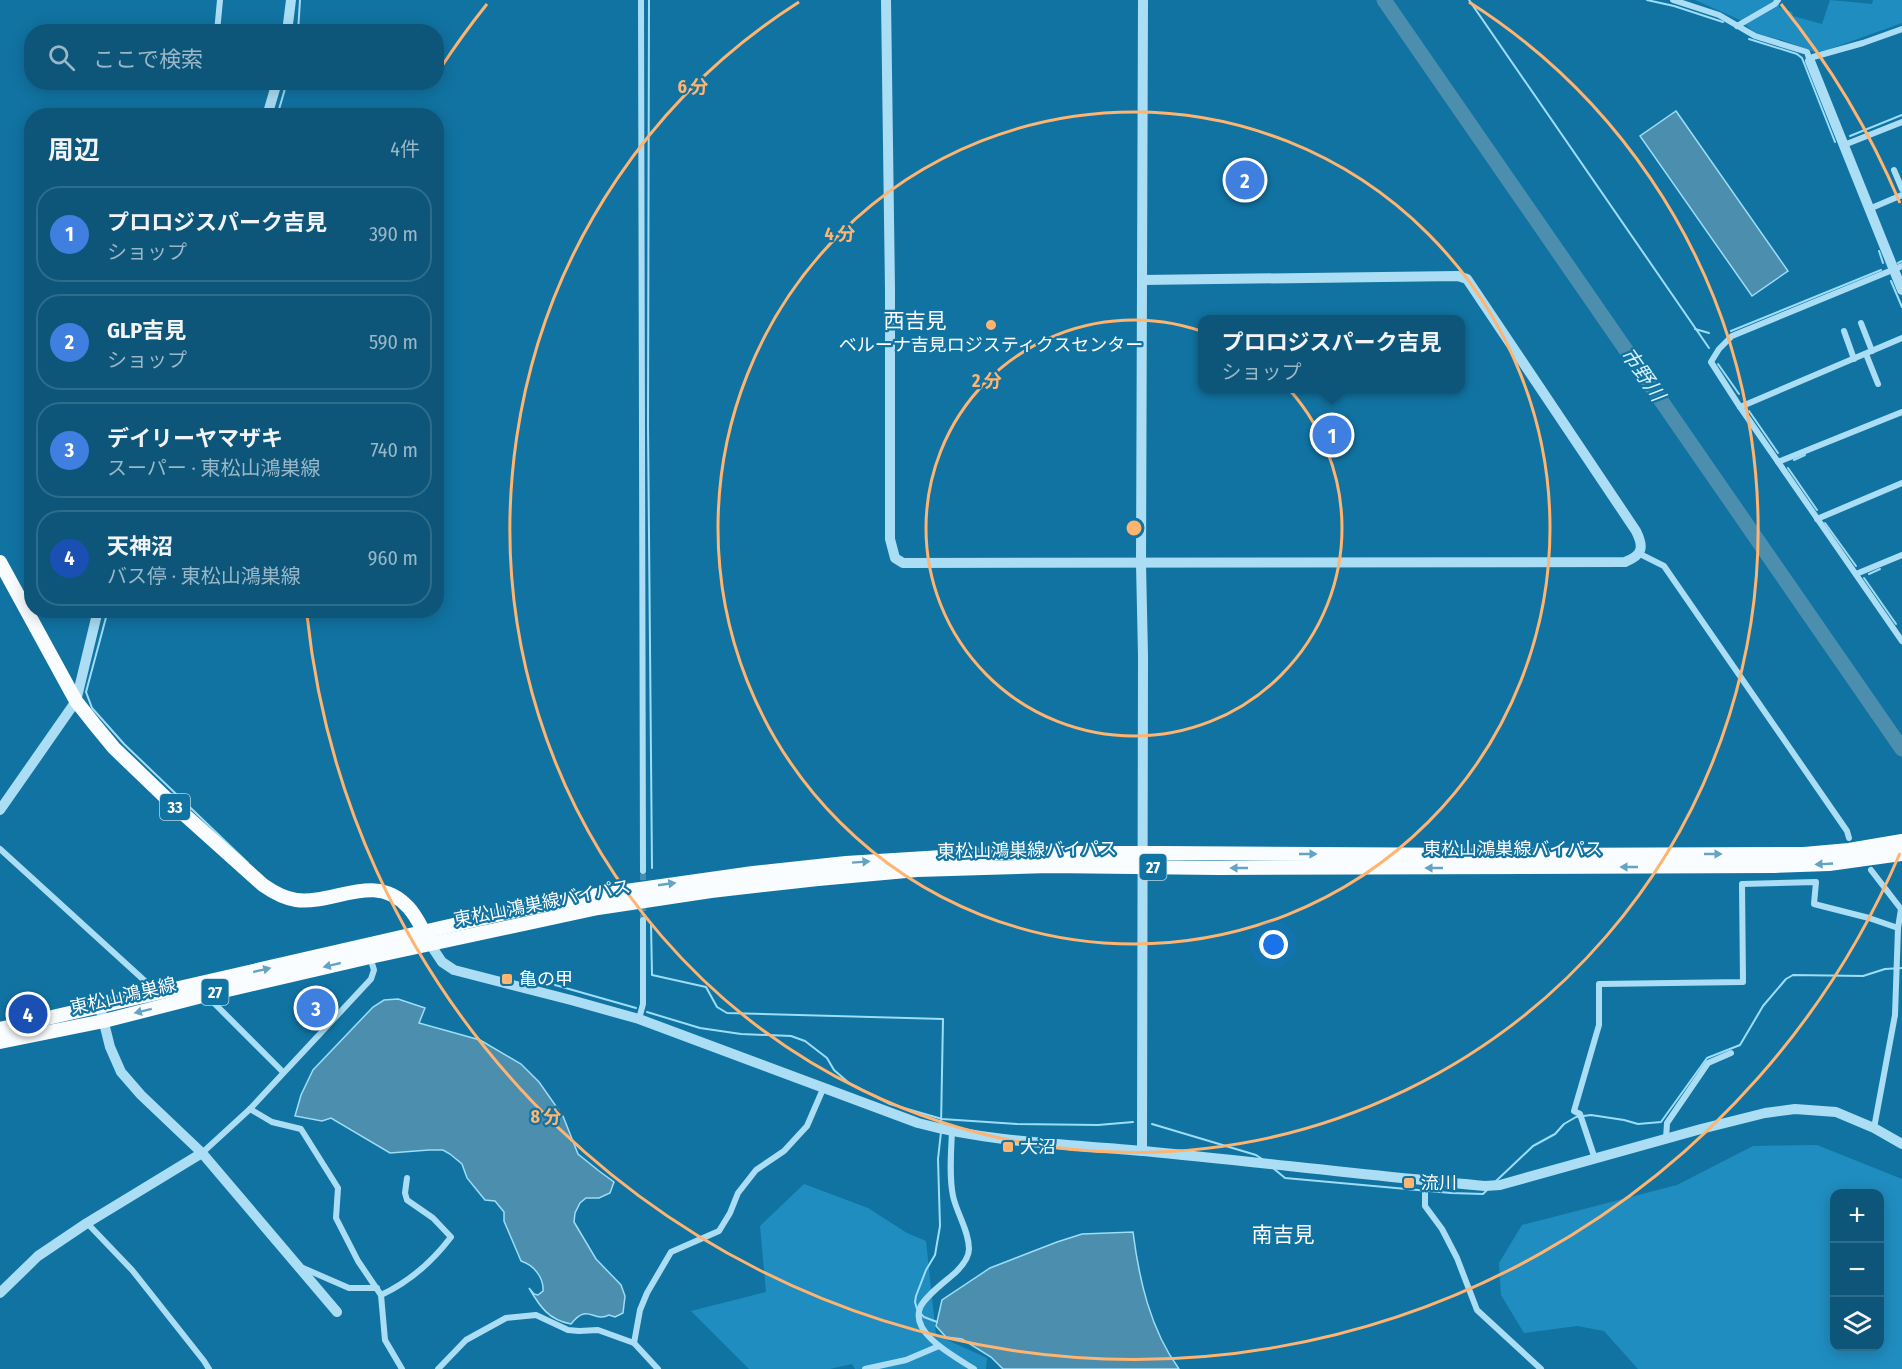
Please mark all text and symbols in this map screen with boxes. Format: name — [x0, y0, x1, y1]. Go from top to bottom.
search box — [24, 24, 444, 90]
icon: search — [45, 41, 78, 74]
text: ここで検索 — [93, 46, 203, 73]
text: 6 分 — [677, 76, 709, 98]
text: 周辺 — [48, 135, 100, 166]
text: 4件 — [390, 137, 420, 161]
pin: 2 — [1226, 158, 1264, 202]
text: プロロジスパーク吉見 — [107, 209, 327, 236]
text: 1 — [65, 222, 74, 246]
text: 390 m — [369, 222, 418, 246]
text: 4 分 — [825, 223, 856, 245]
text: ショップ — [107, 240, 187, 264]
district label: 西吉見 — [884, 308, 947, 334]
popup — [1198, 315, 1465, 393]
text: GLP吉見 — [107, 317, 186, 344]
marker: ベルーナ吉見ロジスティクスセンター — [984, 318, 998, 332]
text: プロロジスパーク吉見 — [1221, 329, 1442, 356]
text: 2 — [65, 330, 74, 354]
text: 590 m — [369, 330, 418, 354]
place label: ベルーナ吉見ロジスティクスセンター — [839, 334, 1143, 356]
water label: 市野川 — [1616, 343, 1671, 407]
text: ショップ — [107, 348, 187, 372]
text: ショップ — [1221, 360, 1301, 384]
text: 2 分 — [971, 370, 1002, 392]
pin: 1 — [1312, 412, 1352, 458]
text: デイリーヤマザキ — [107, 425, 283, 452]
text: 3 — [65, 438, 74, 462]
text: 740 m — [370, 438, 418, 462]
text: スーパー · 東松山鴻巣線 — [107, 456, 320, 480]
centre of rings — [1124, 518, 1144, 538]
text: 天神沼 — [107, 533, 173, 560]
text: 4 — [64, 546, 75, 570]
text: 960 m — [368, 546, 418, 570]
text: バス停 · 東松山鴻巣線 — [107, 564, 301, 588]
road number: 33 — [160, 794, 190, 820]
street label: 東松山鴻巣線バイパス — [937, 837, 1117, 863]
street label: 東松山鴻巣線バイパス — [1423, 838, 1603, 860]
one-way arrow — [1298, 849, 1317, 859]
one-way arrow — [1703, 849, 1722, 859]
road number: 27 — [1140, 854, 1166, 880]
one-way arrow — [851, 857, 870, 866]
one-way arrow — [1814, 860, 1833, 869]
one-way arrow — [1619, 862, 1638, 872]
one-way arrow — [1229, 863, 1248, 873]
one-way arrow — [1424, 863, 1443, 873]
street label: 東松山鴻巣線バイパス — [452, 875, 632, 931]
one-way arrow — [658, 880, 677, 889]
your location — [1259, 930, 1288, 959]
one-way arrow — [323, 961, 342, 971]
one-way arrow — [253, 965, 272, 974]
place label: 亀の甲 — [519, 968, 573, 990]
marker: 亀の甲 — [500, 972, 514, 986]
street label: 東松山鴻巣線 — [68, 973, 178, 1019]
road number: 27 — [202, 979, 228, 1005]
pin: 3 — [296, 986, 336, 1030]
pin: 4 — [9, 992, 48, 1036]
one-way arrow — [134, 1007, 152, 1016]
text: 8 分 — [530, 1106, 562, 1128]
place label: 大沼 — [1020, 1136, 1056, 1158]
marker: 大沼 — [1001, 1140, 1015, 1154]
place label: 流川 — [1421, 1172, 1457, 1194]
marker: 流川 — [1402, 1176, 1416, 1190]
map controls — [1830, 1189, 1884, 1351]
button: + — [1830, 1189, 1884, 1243]
district label: 南吉見 — [1252, 1222, 1315, 1248]
button: − — [1830, 1243, 1884, 1297]
button: layers — [1830, 1297, 1884, 1351]

